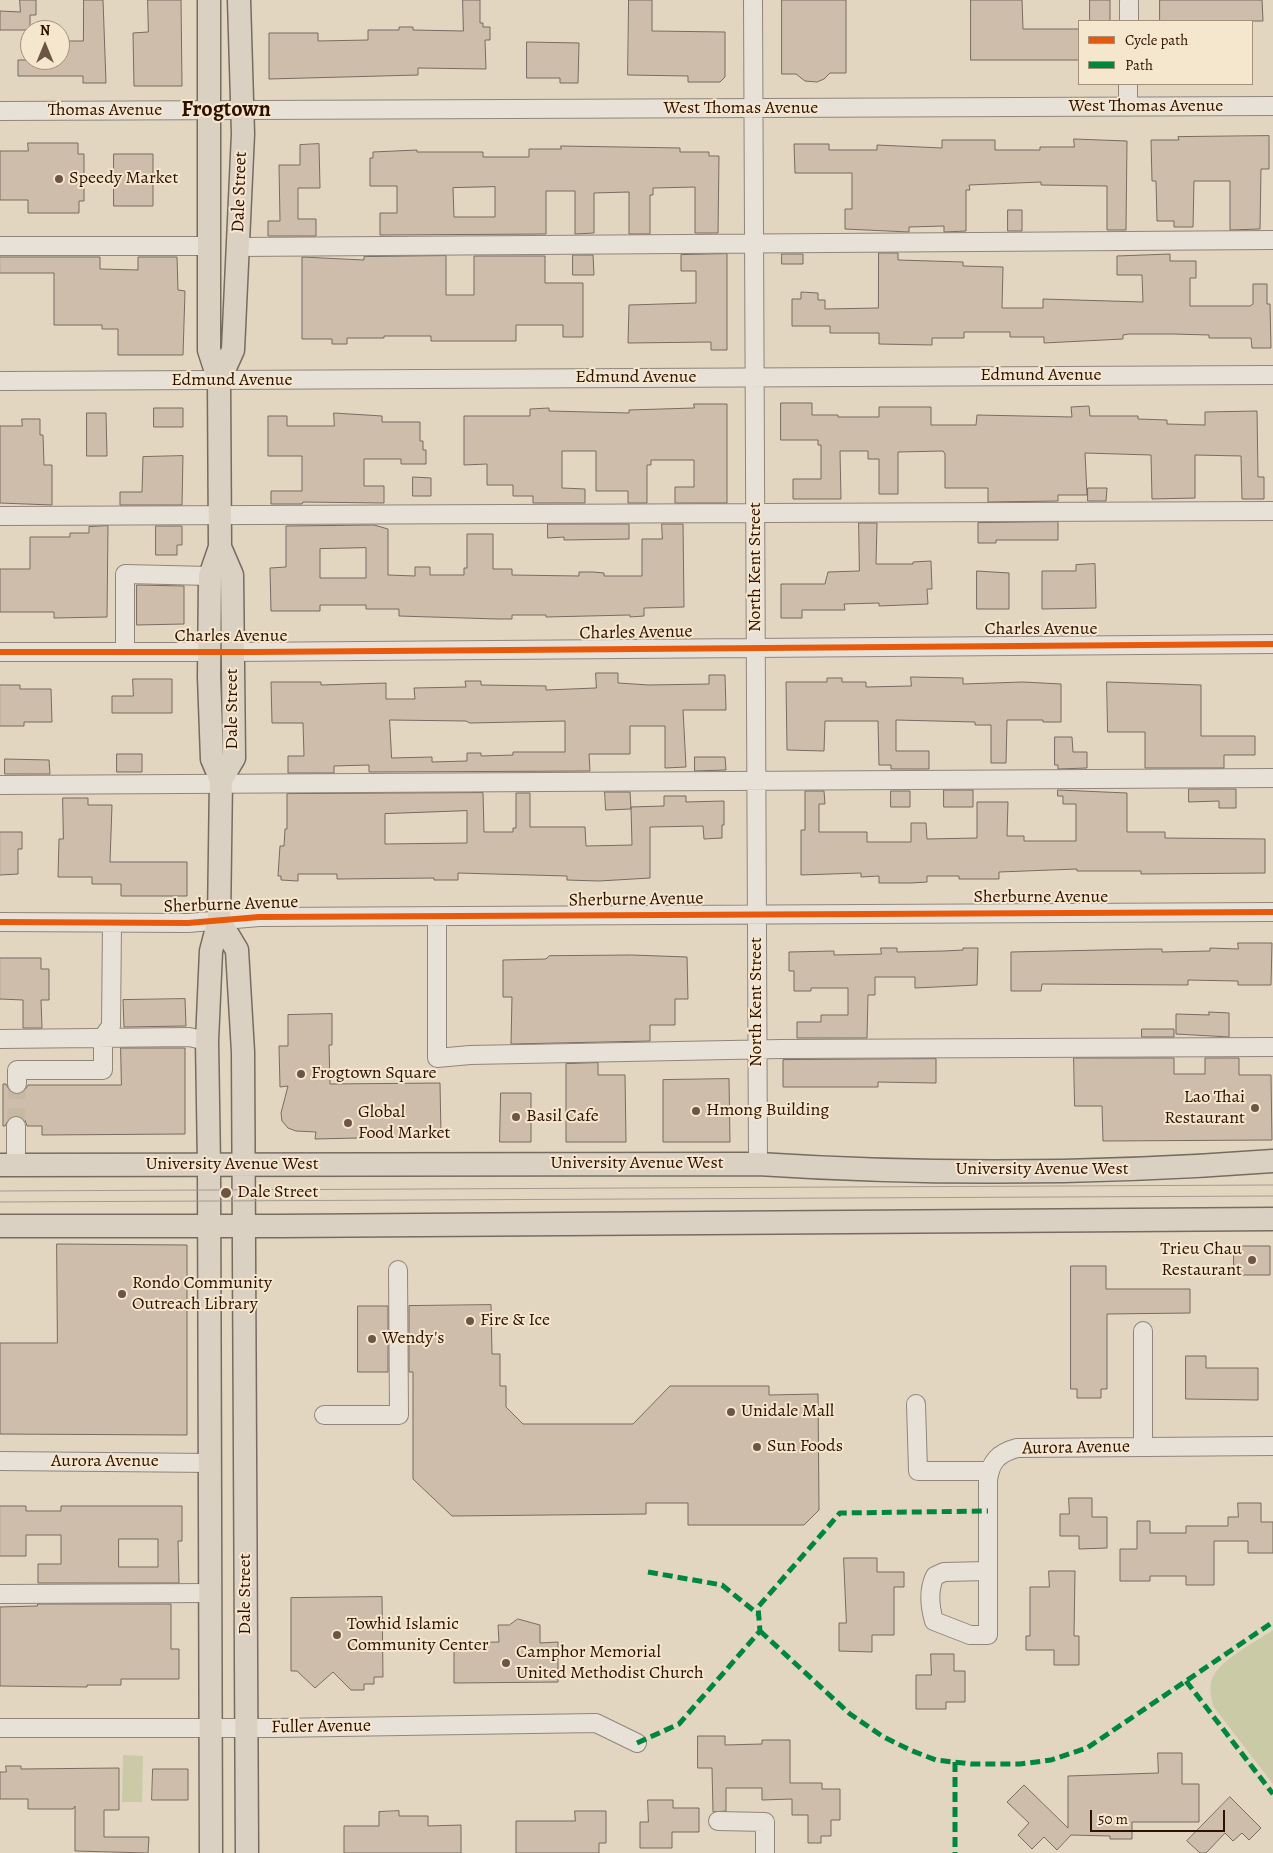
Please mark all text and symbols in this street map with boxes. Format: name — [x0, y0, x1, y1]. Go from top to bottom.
north arrow — [20, 20, 70, 70]
legend — [1078, 20, 1253, 85]
text: N — [40, 21, 50, 40]
text: Cycle path — [1125, 30, 1188, 50]
text: Path — [1125, 55, 1153, 75]
street label: West Thomas Avenue — [1069, 96, 1223, 118]
district label: Frogtown — [181, 98, 271, 124]
street label: West Thomas Avenue — [664, 98, 818, 120]
street label: Thomas Avenue — [48, 100, 162, 122]
street label: Dale Street — [228, 151, 252, 233]
place label: Speedy Market — [69, 168, 178, 190]
marker: Speedy Market — [53, 173, 65, 185]
street label: Edmund Avenue — [980, 365, 1102, 387]
street label: Edmund Avenue — [575, 367, 697, 389]
street label: Edmund Avenue — [171, 370, 293, 392]
street label: North Kent Street — [745, 502, 767, 632]
street label: Charles Avenue — [984, 619, 1098, 641]
street label: Charles Avenue — [579, 621, 693, 645]
street label: Charles Avenue — [174, 626, 288, 648]
street label: Dale Street — [222, 668, 244, 750]
street label: Sherburne Avenue — [974, 887, 1108, 909]
street label: Sherburne Avenue — [568, 888, 704, 912]
street label: Sherburne Avenue — [163, 892, 299, 918]
street label: North Kent Street — [746, 937, 768, 1067]
place label: Frogtown Square — [311, 1063, 437, 1085]
marker: Frogtown Square — [295, 1068, 307, 1080]
place label: Lao Thai Restaurant — [1164, 1087, 1245, 1130]
place label: Hmong Building — [706, 1100, 829, 1122]
place label: Global Food Market — [358, 1102, 451, 1144]
marker: Lao Thai Restaurant — [1249, 1102, 1261, 1114]
marker: Hmong Building — [690, 1105, 702, 1117]
place label: Basil Cafe — [526, 1106, 599, 1128]
marker: Basil Cafe — [510, 1111, 522, 1123]
marker: Global Food Market — [342, 1117, 354, 1129]
street label: University Avenue West — [550, 1153, 724, 1175]
street label: University Avenue West — [145, 1154, 319, 1176]
street label: University Avenue West — [955, 1159, 1129, 1181]
place label: Dale Street — [237, 1182, 318, 1204]
marker: Dale Street — [219, 1186, 233, 1200]
place label: Trieu Chau Restaurant — [1160, 1239, 1242, 1282]
marker: Trieu Chau Restaurant — [1246, 1254, 1258, 1266]
place label: Rondo Community Outreach Library — [132, 1273, 272, 1316]
marker: Rondo Community Outreach Library — [116, 1288, 128, 1300]
place label: Fire & Ice — [480, 1310, 550, 1332]
marker: Fire & Ice — [464, 1315, 476, 1327]
place label: Wendy's — [382, 1328, 445, 1350]
marker: Wendy's — [366, 1333, 378, 1345]
place label: Unidale Mall — [741, 1401, 834, 1423]
marker: Unidale Mall — [725, 1406, 737, 1418]
place label: Sun Foods — [767, 1436, 843, 1458]
street label: Aurora Avenue — [1022, 1436, 1130, 1460]
marker: Sun Foods — [751, 1441, 763, 1453]
street label: Aurora Avenue — [51, 1451, 159, 1473]
street label: Dale Street — [235, 1553, 257, 1635]
place label: Towhid Islamic Community Center — [347, 1614, 489, 1656]
marker: Towhid Islamic Community Center — [331, 1629, 343, 1641]
place label: Camphor Memorial United Methodist Church — [516, 1642, 704, 1685]
marker: Camphor Memorial United Methodist Church — [500, 1657, 512, 1669]
street label: Fuller Avenue — [271, 1715, 371, 1739]
scale bar — [1093, 1800, 1228, 1832]
text: 50 m — [1098, 1809, 1128, 1829]

